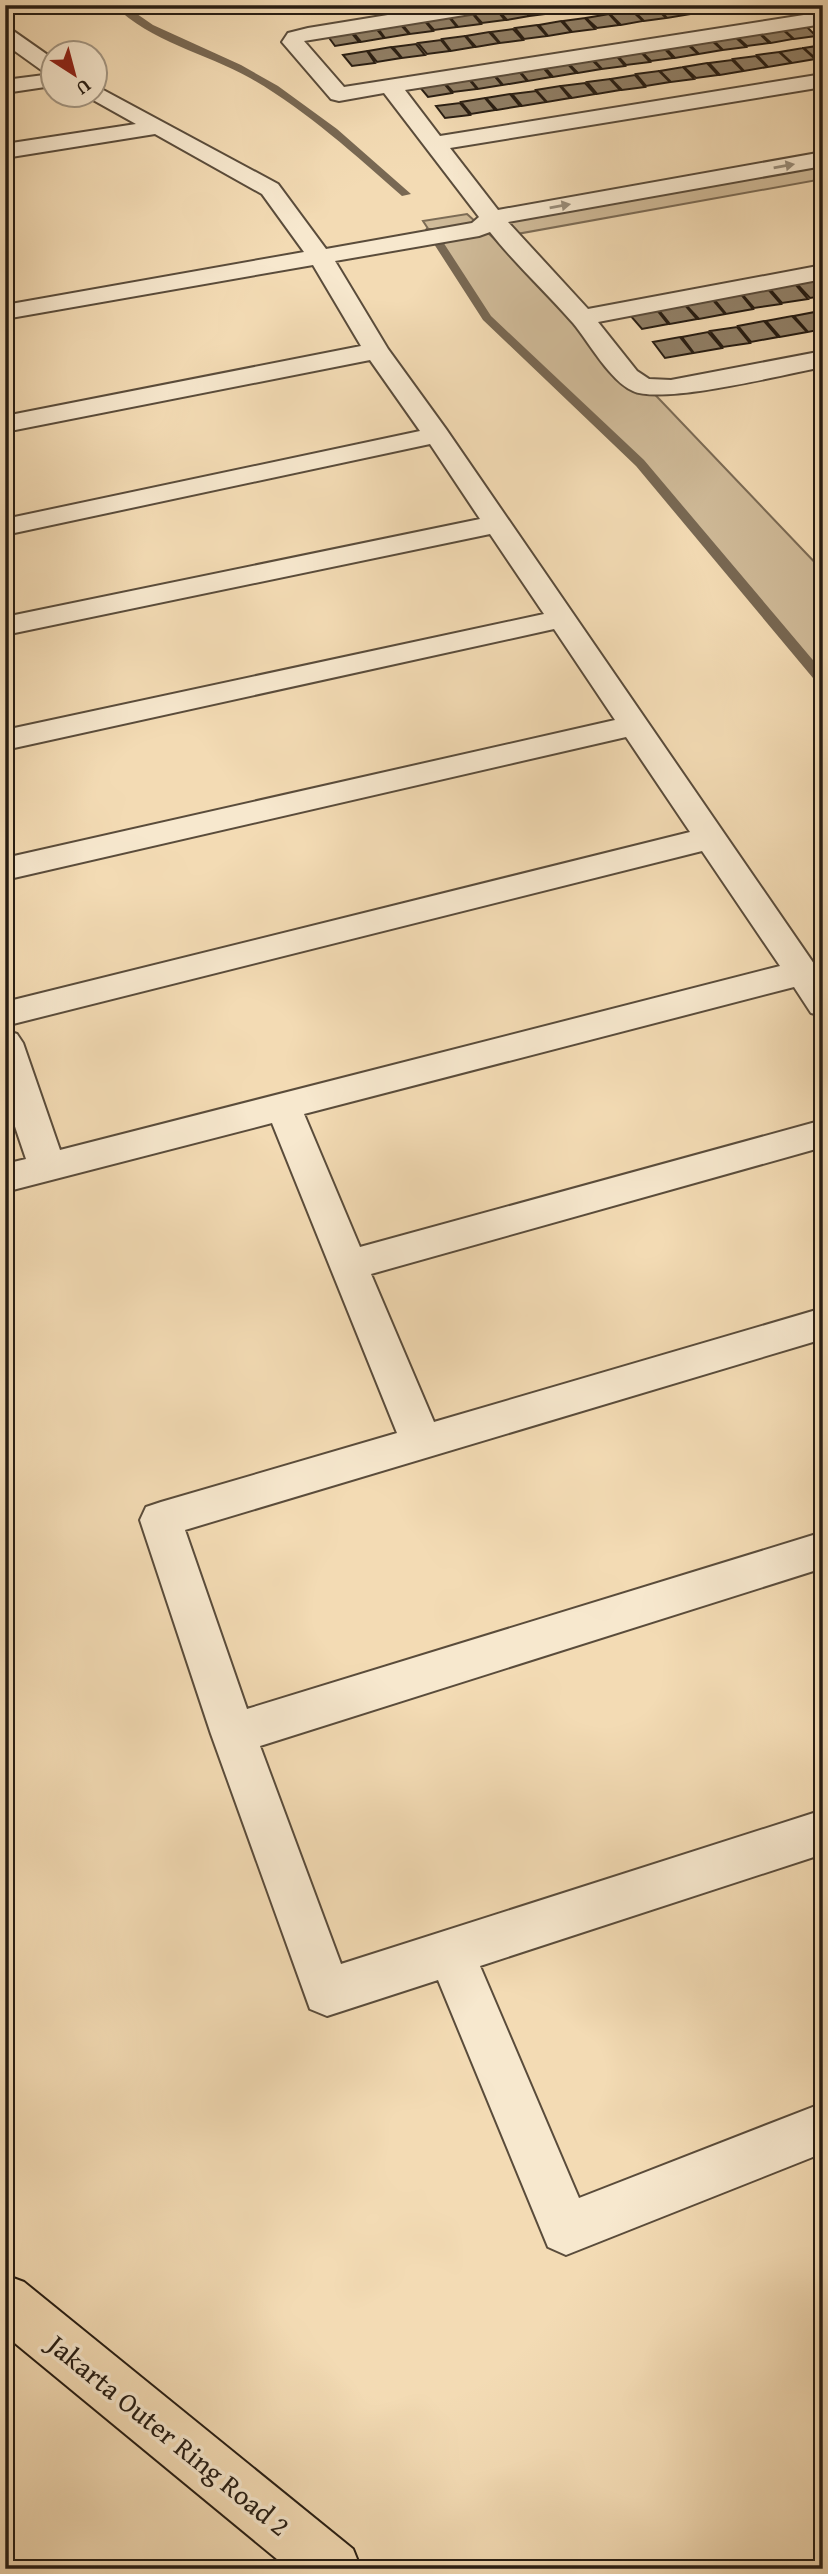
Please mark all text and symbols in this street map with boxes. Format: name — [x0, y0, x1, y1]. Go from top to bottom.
north arrow — [38, 38, 108, 108]
text: U — [70, 73, 97, 103]
one-way arrow — [773, 160, 795, 171]
one-way arrow — [549, 201, 571, 212]
street label: Jakarta Outer Ring Road 2 — [37, 2322, 299, 2545]

